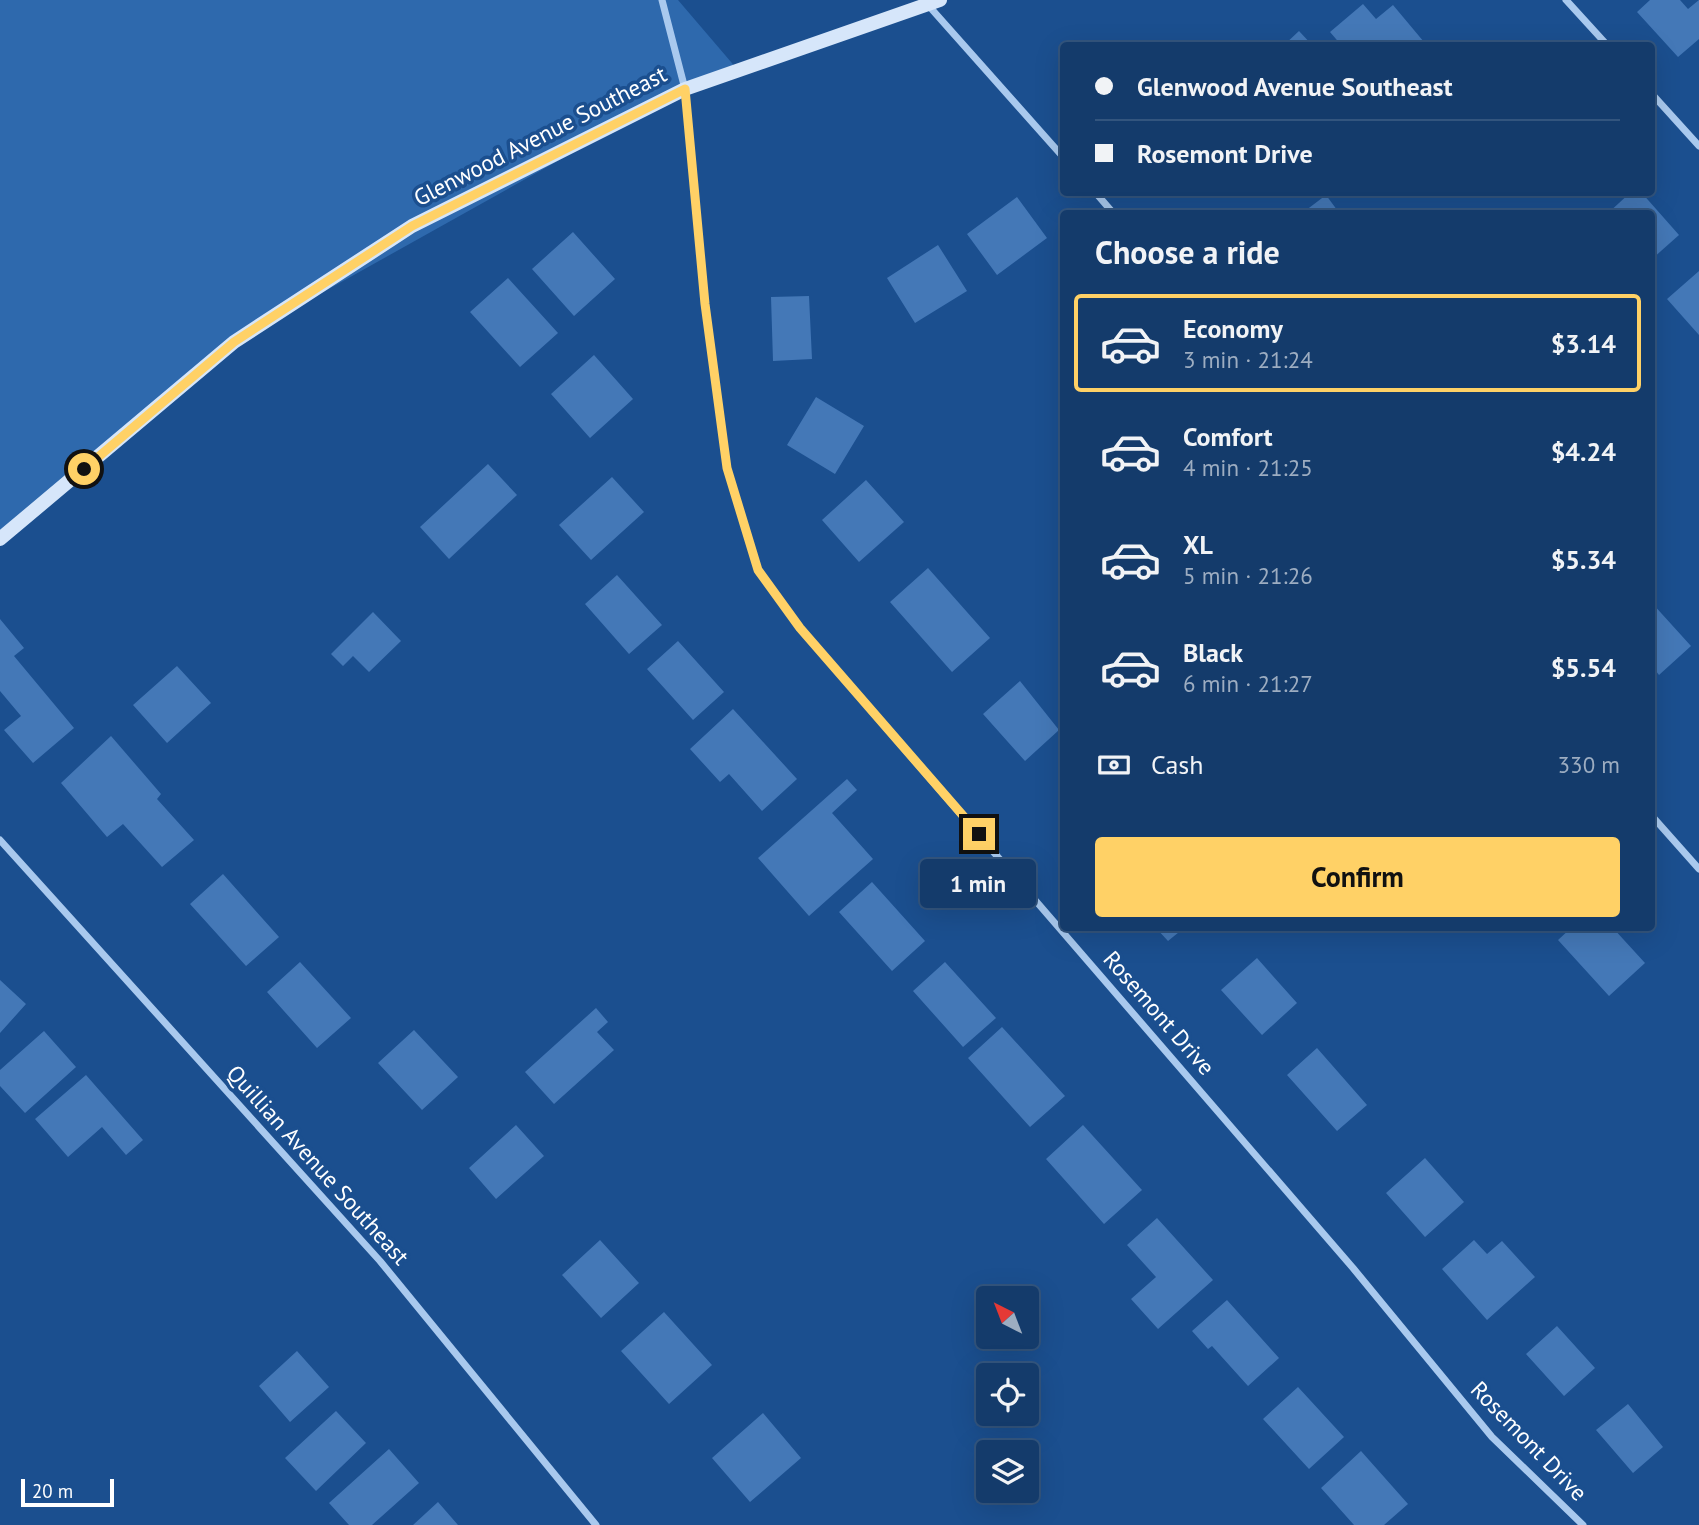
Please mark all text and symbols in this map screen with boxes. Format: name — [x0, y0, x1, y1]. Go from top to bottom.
street label: Glenwood Avenue Southeast — [408, 59, 671, 212]
text: Glenwood Avenue Southeast — [1137, 70, 1453, 103]
text: Rosemont Drive — [1137, 137, 1313, 170]
text: Choose a ride — [1095, 231, 1280, 273]
icon: car — [1099, 312, 1162, 375]
text: Economy — [1183, 312, 1283, 345]
text: $3.14 — [1551, 327, 1616, 360]
text: 3 min · 21:24 — [1183, 345, 1313, 374]
icon: car — [1099, 420, 1162, 483]
text: Comfort — [1183, 420, 1273, 453]
text: $4.24 — [1551, 435, 1616, 468]
route start — [68, 453, 100, 485]
text: 4 min · 21:25 — [1183, 453, 1313, 482]
icon: car — [1099, 528, 1162, 591]
text: XL — [1183, 528, 1213, 561]
text: $5.34 — [1551, 543, 1616, 576]
text: 5 min · 21:26 — [1183, 561, 1313, 590]
icon: car — [1099, 636, 1162, 699]
text: Black — [1183, 636, 1243, 669]
text: $5.54 — [1551, 651, 1616, 684]
text: 6 min · 21:27 — [1183, 669, 1313, 698]
icon: cash — [1095, 746, 1133, 784]
text: Cash — [1151, 748, 1203, 781]
text: 330 m — [1558, 750, 1620, 779]
route end — [963, 818, 995, 850]
button: Confirm — [1095, 837, 1620, 917]
callout: 1 min — [921, 858, 1037, 908]
text: 1 min — [950, 869, 1006, 898]
street label: Rosemont Drive — [1097, 945, 1221, 1081]
street label: Quillian Avenue Southeast — [221, 1059, 416, 1271]
north arrow — [976, 1286, 1040, 1349]
map controls — [976, 1286, 1039, 1503]
button: locate — [976, 1363, 1039, 1426]
street label: Rosemont Drive — [1465, 1375, 1594, 1507]
button: layers — [976, 1440, 1039, 1503]
scale bar — [21, 1476, 114, 1508]
text: 20 m — [32, 1479, 73, 1503]

